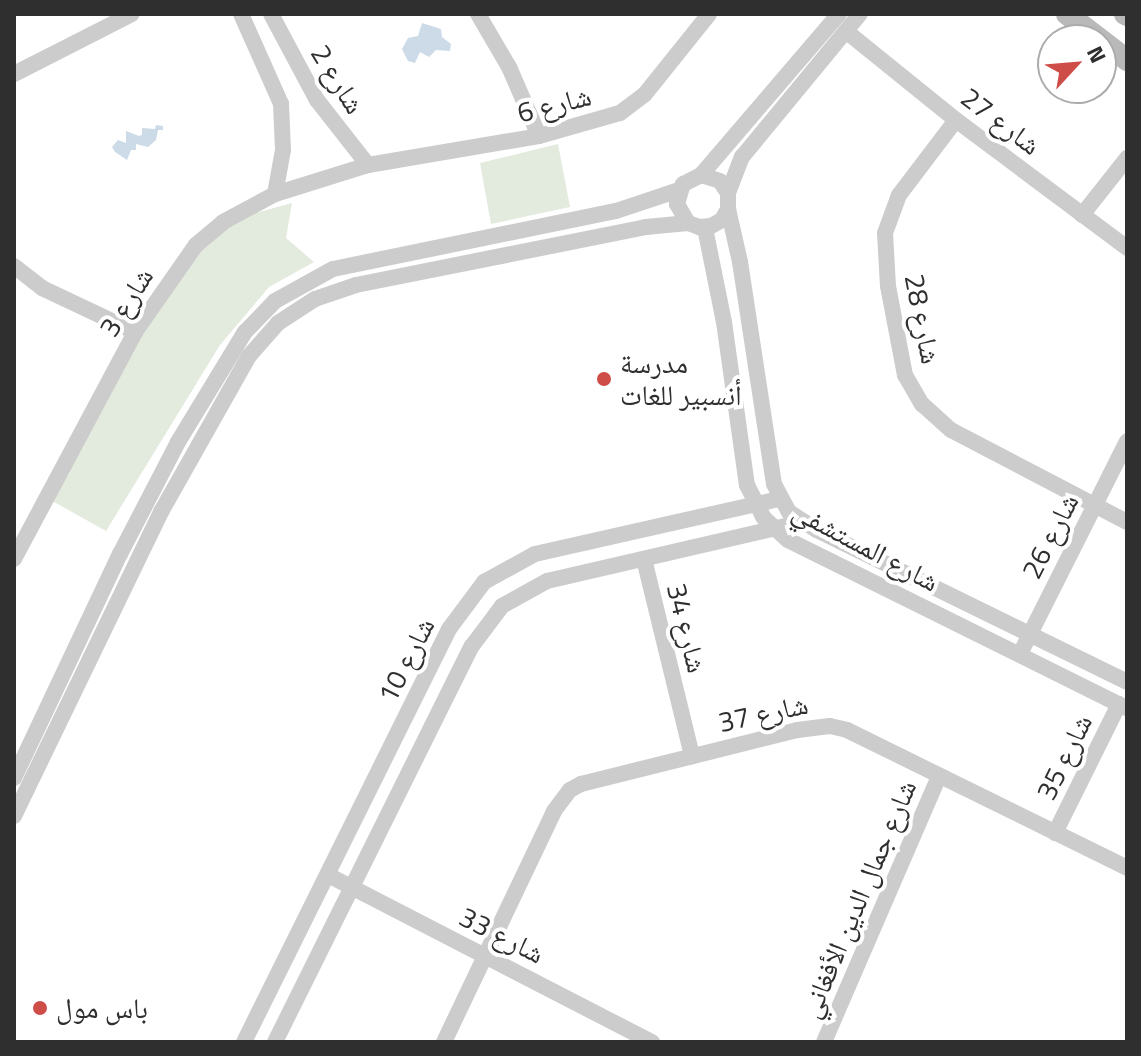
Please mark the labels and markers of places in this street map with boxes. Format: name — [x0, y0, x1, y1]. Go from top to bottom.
place label: مدرسة أنسبير للغات — [620, 346, 742, 412]
marker: مدرسة أنسبير للغات — [595, 370, 613, 388]
place label: باس مول — [56, 991, 148, 1025]
marker: باس مول — [31, 999, 49, 1017]

